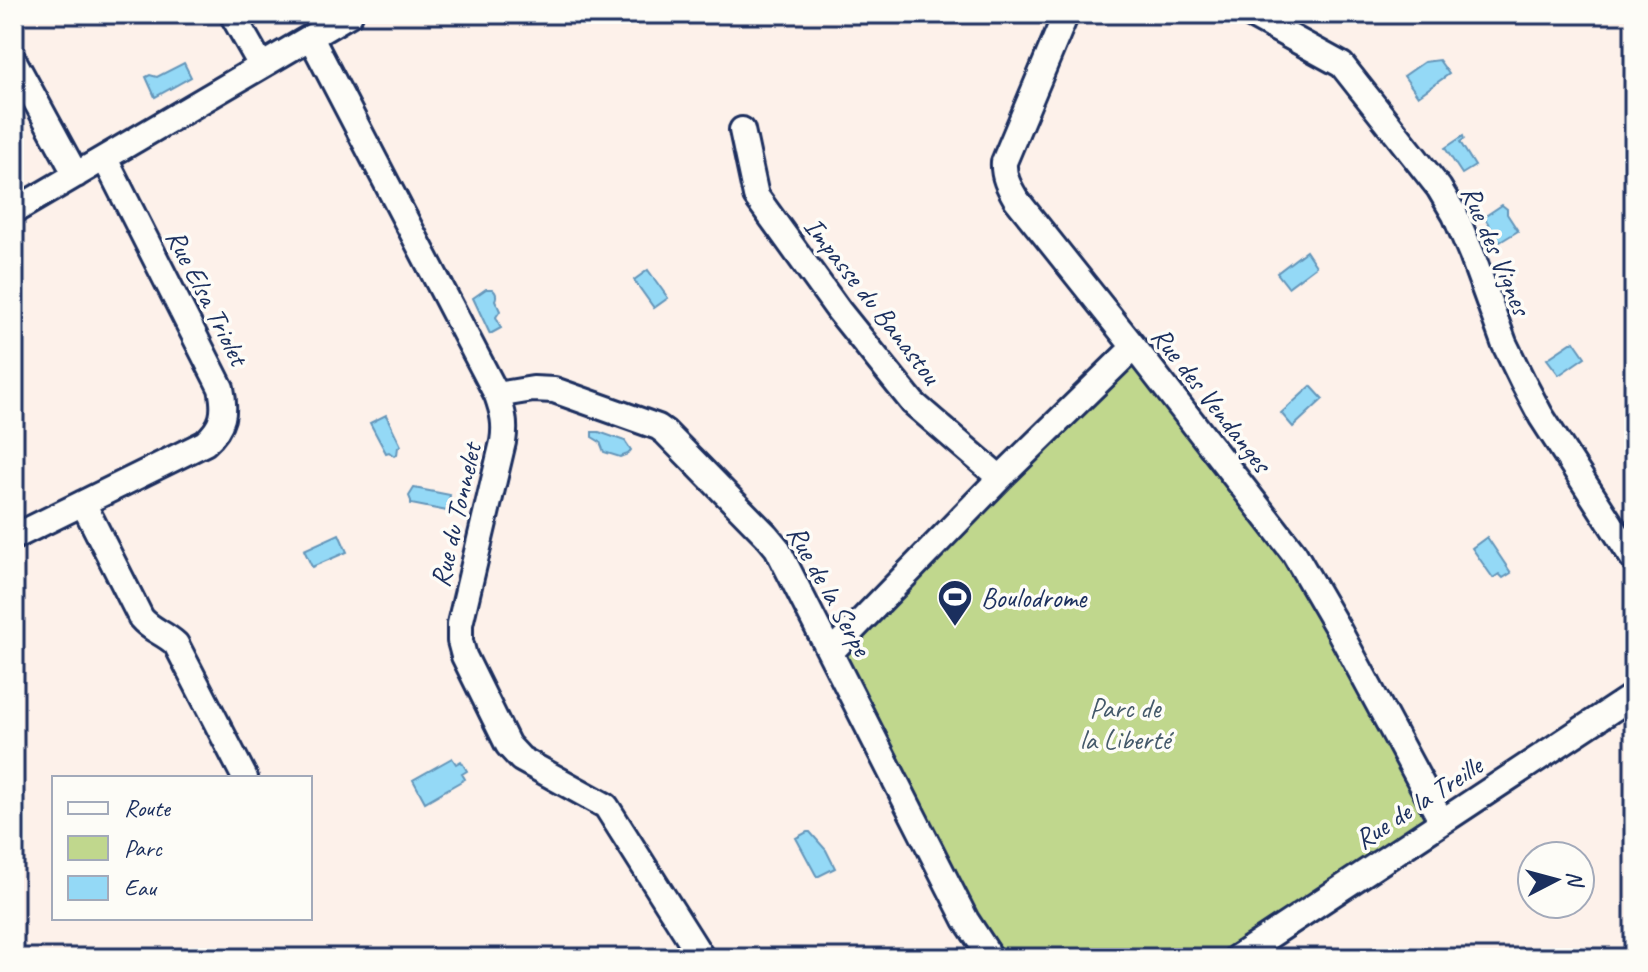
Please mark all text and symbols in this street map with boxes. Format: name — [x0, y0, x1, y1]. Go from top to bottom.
street label: Rue des Vignes — [1454, 180, 1540, 322]
street label: Impasse du Banastou — [796, 210, 950, 392]
street label: Rue Elsa Triolet — [158, 224, 258, 373]
street label: Rue des Vendanges — [1144, 320, 1281, 481]
street label: Rue du Tonnelet — [422, 437, 490, 590]
street label: Rue de la Serpe — [779, 519, 881, 663]
sports icon: Boulodrome — [936, 578, 974, 628]
place label: Boulodrome — [981, 580, 1088, 615]
park label: Parc de la Liberté — [1080, 690, 1174, 757]
street label: Rue de la Treille — [1348, 747, 1490, 857]
legend — [52, 776, 312, 920]
text: Route — [124, 793, 172, 823]
text: Parc — [124, 833, 163, 863]
north arrow — [1516, 840, 1596, 920]
text: N — [1560, 870, 1590, 890]
text: Eau — [124, 873, 158, 903]

